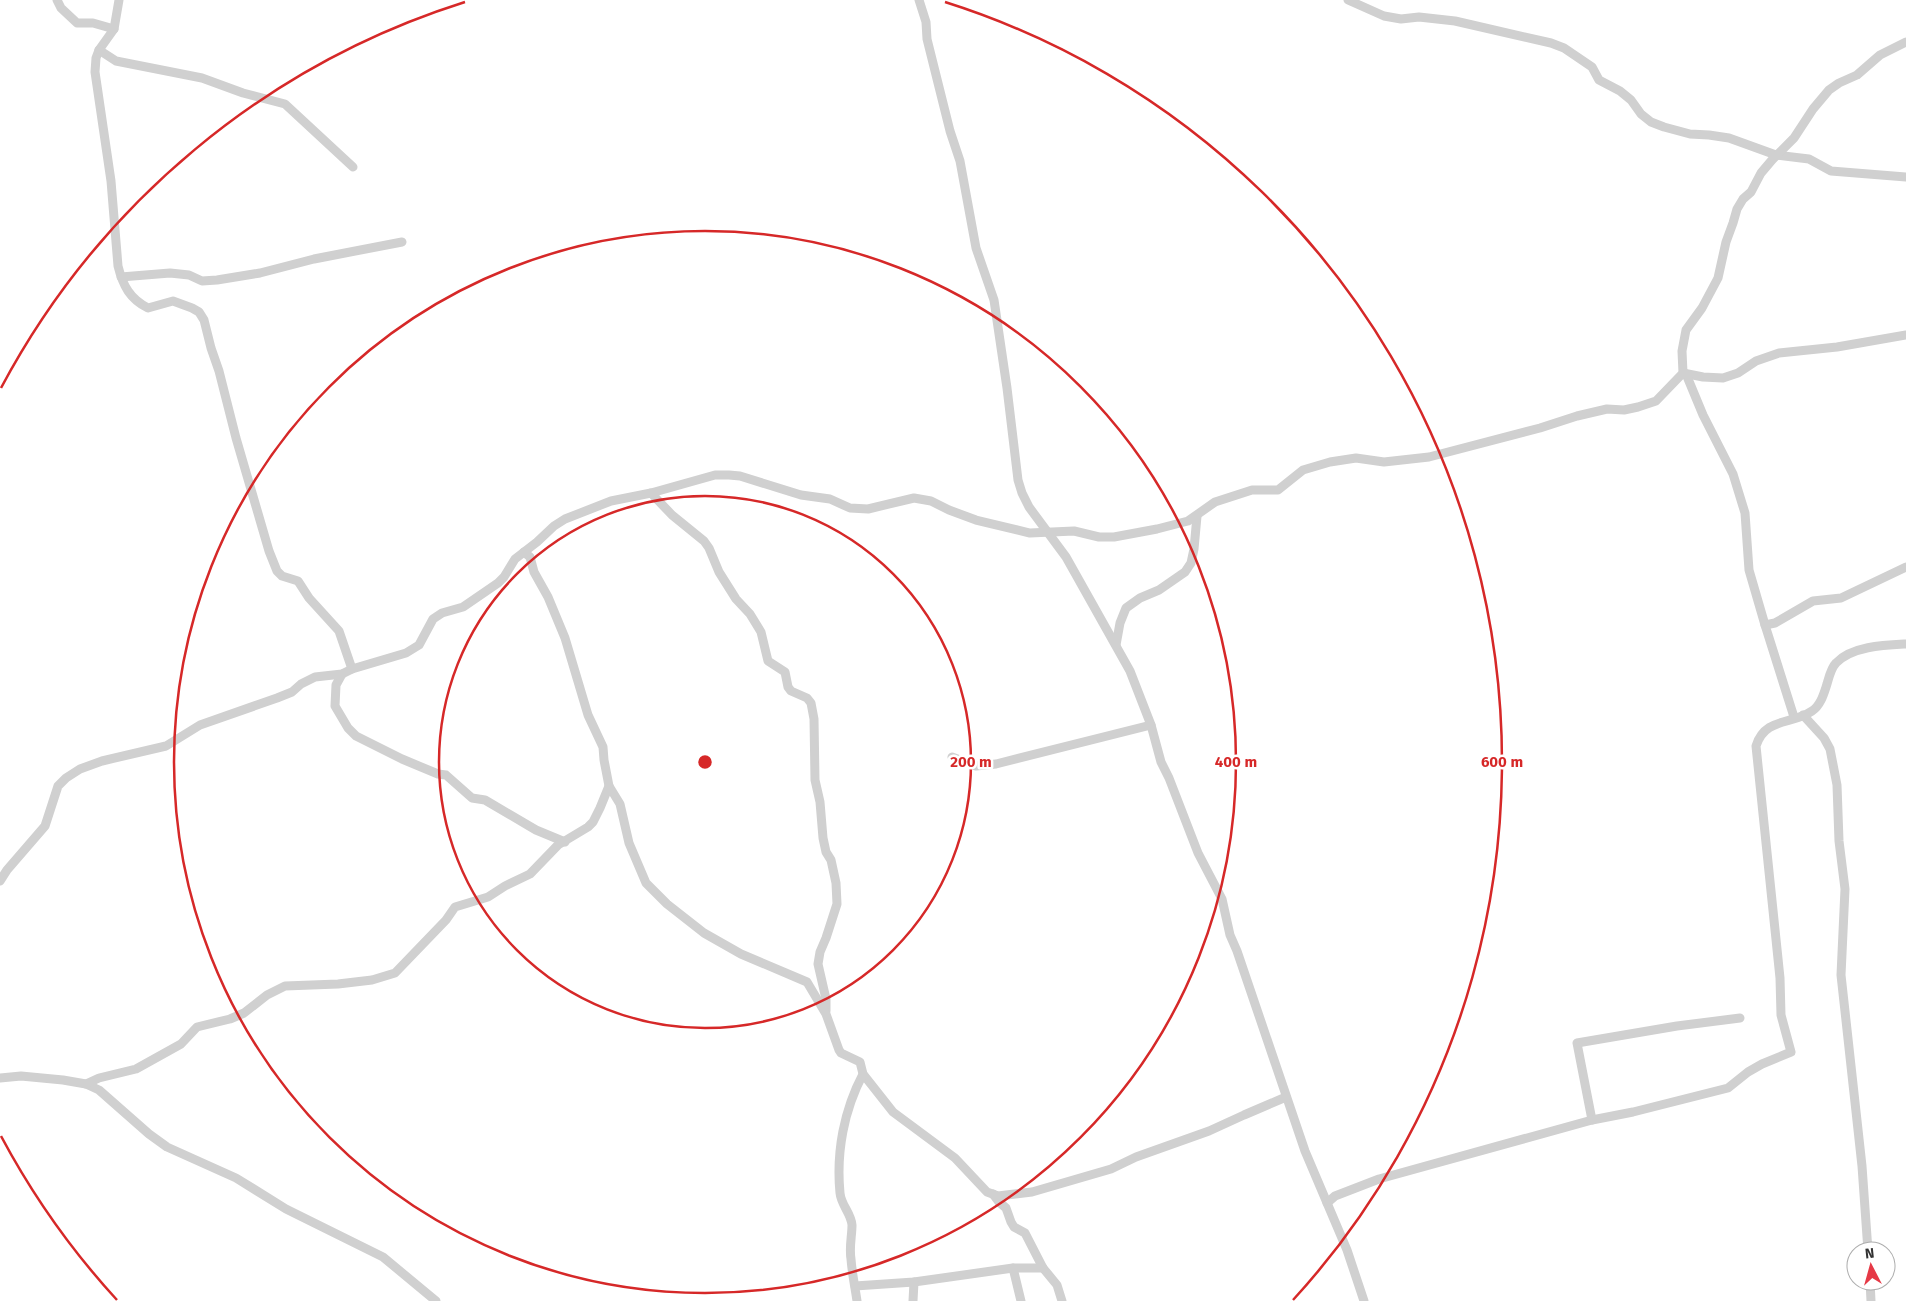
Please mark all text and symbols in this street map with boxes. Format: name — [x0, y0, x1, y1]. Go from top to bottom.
centre of rings — [696, 753, 714, 771]
text: 200 m — [950, 753, 992, 771]
text: 400 m — [1215, 753, 1257, 771]
text: 600 m — [1481, 753, 1523, 771]
north arrow — [1846, 1241, 1896, 1291]
text: N — [1864, 1245, 1875, 1263]

